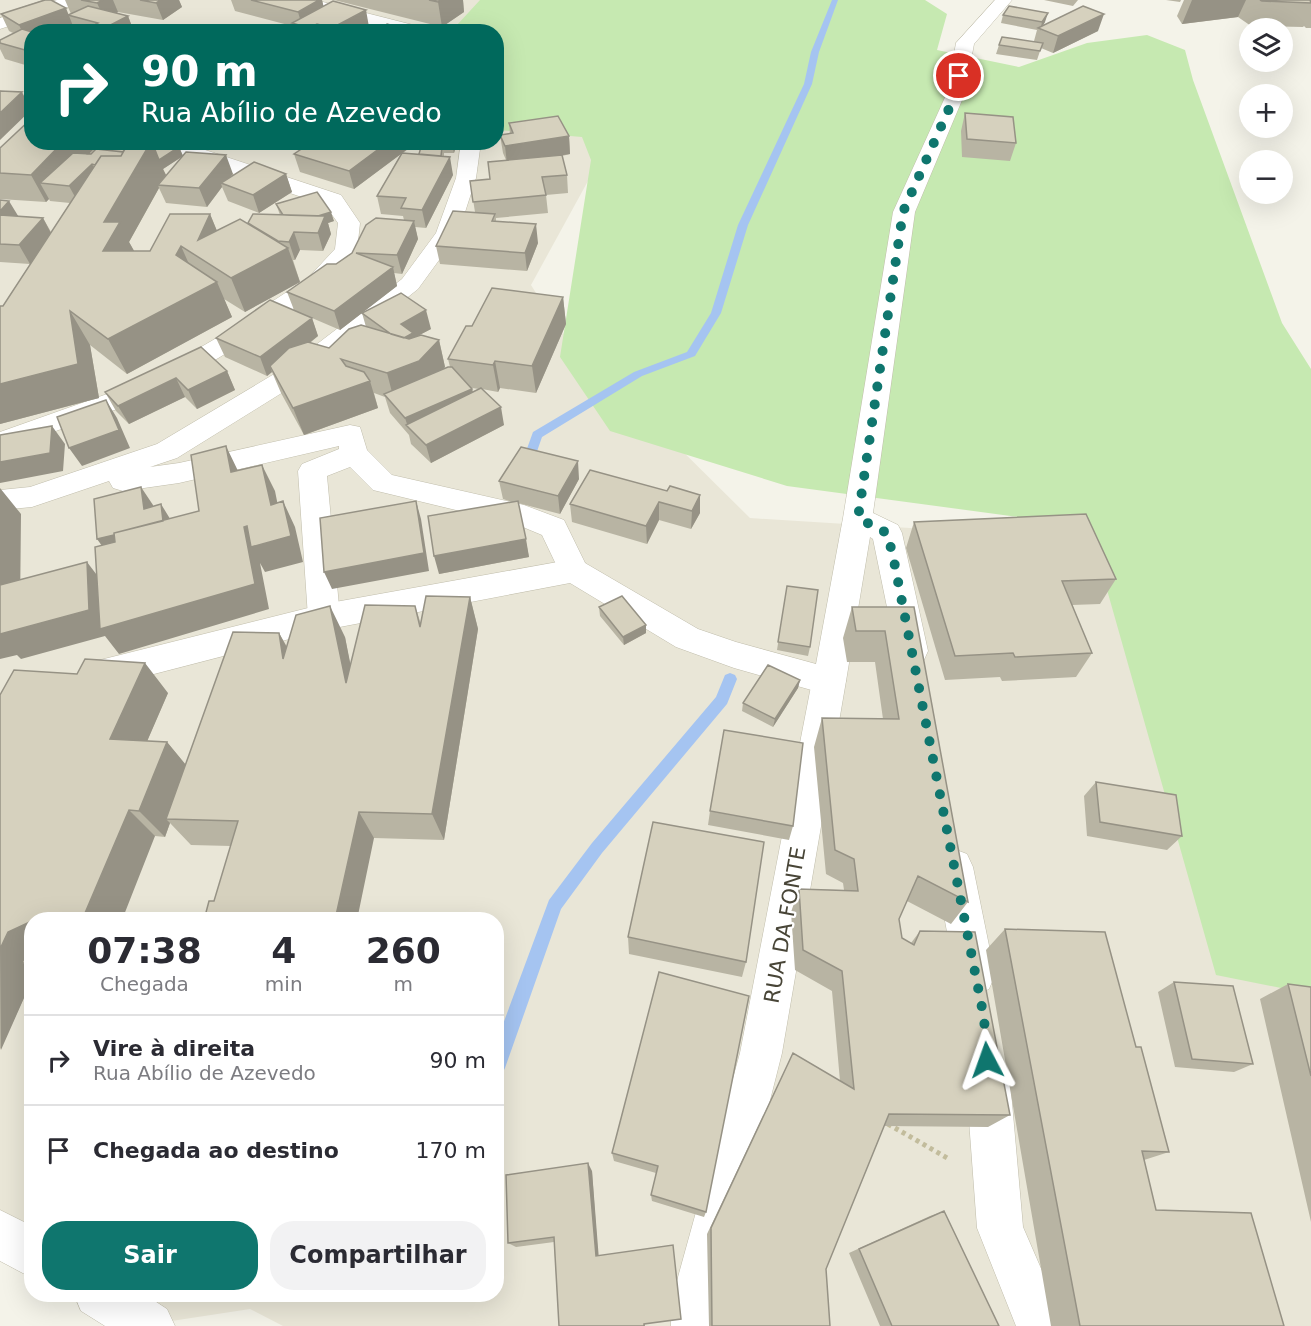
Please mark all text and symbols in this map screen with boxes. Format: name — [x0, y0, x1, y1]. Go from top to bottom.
map controls — [1239, 18, 1293, 204]
button: layers — [1239, 18, 1293, 72]
text: 90 m — [141, 47, 258, 96]
icon: right — [42, 48, 120, 126]
pin — [933, 50, 984, 101]
icon: arrive — [942, 59, 975, 92]
button: + — [1239, 84, 1293, 138]
text: Rua Abílio de Azevedo — [141, 97, 442, 128]
button: − — [1239, 150, 1293, 204]
street label: RUA DA FONTE — [759, 845, 811, 1005]
text: 07:38 — [87, 930, 202, 971]
text: 4 — [271, 930, 296, 971]
text: 260 — [366, 930, 441, 971]
text: Chegada — [100, 972, 189, 996]
text: min — [265, 972, 303, 996]
text: m — [394, 972, 413, 996]
position arrow — [955, 1028, 1019, 1092]
text: Vire à direita — [93, 1036, 255, 1061]
icon: right — [42, 1044, 75, 1077]
text: 90 m — [430, 1048, 486, 1073]
text: Rua Abílio de Azevedo — [93, 1061, 316, 1085]
icon: arrive — [42, 1134, 75, 1167]
text: Chegada ao destino — [93, 1138, 339, 1163]
text: 170 m — [416, 1138, 486, 1163]
button: Sair — [42, 1221, 258, 1290]
button: Compartilhar — [270, 1221, 486, 1290]

